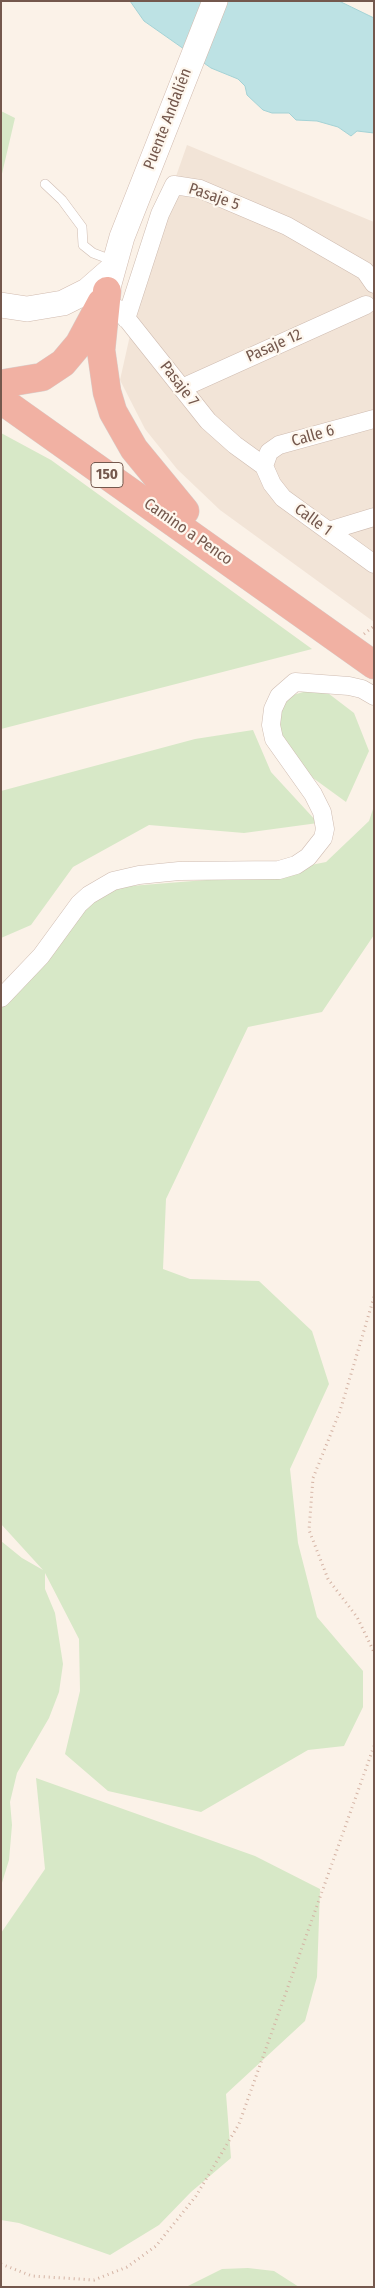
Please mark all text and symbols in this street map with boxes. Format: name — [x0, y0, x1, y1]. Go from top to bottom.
street label: Puente Andalién — [140, 66, 196, 172]
street label: Pasaje 5 — [186, 179, 242, 215]
street label: Pasaje 12 — [243, 325, 305, 367]
street label: Pasaje 7 — [155, 358, 203, 410]
street label: Calle 6 — [289, 421, 337, 451]
road number: 150 — [91, 462, 123, 488]
street label: Camino a Penco — [140, 494, 236, 570]
street label: Calle 1 — [290, 500, 336, 540]

